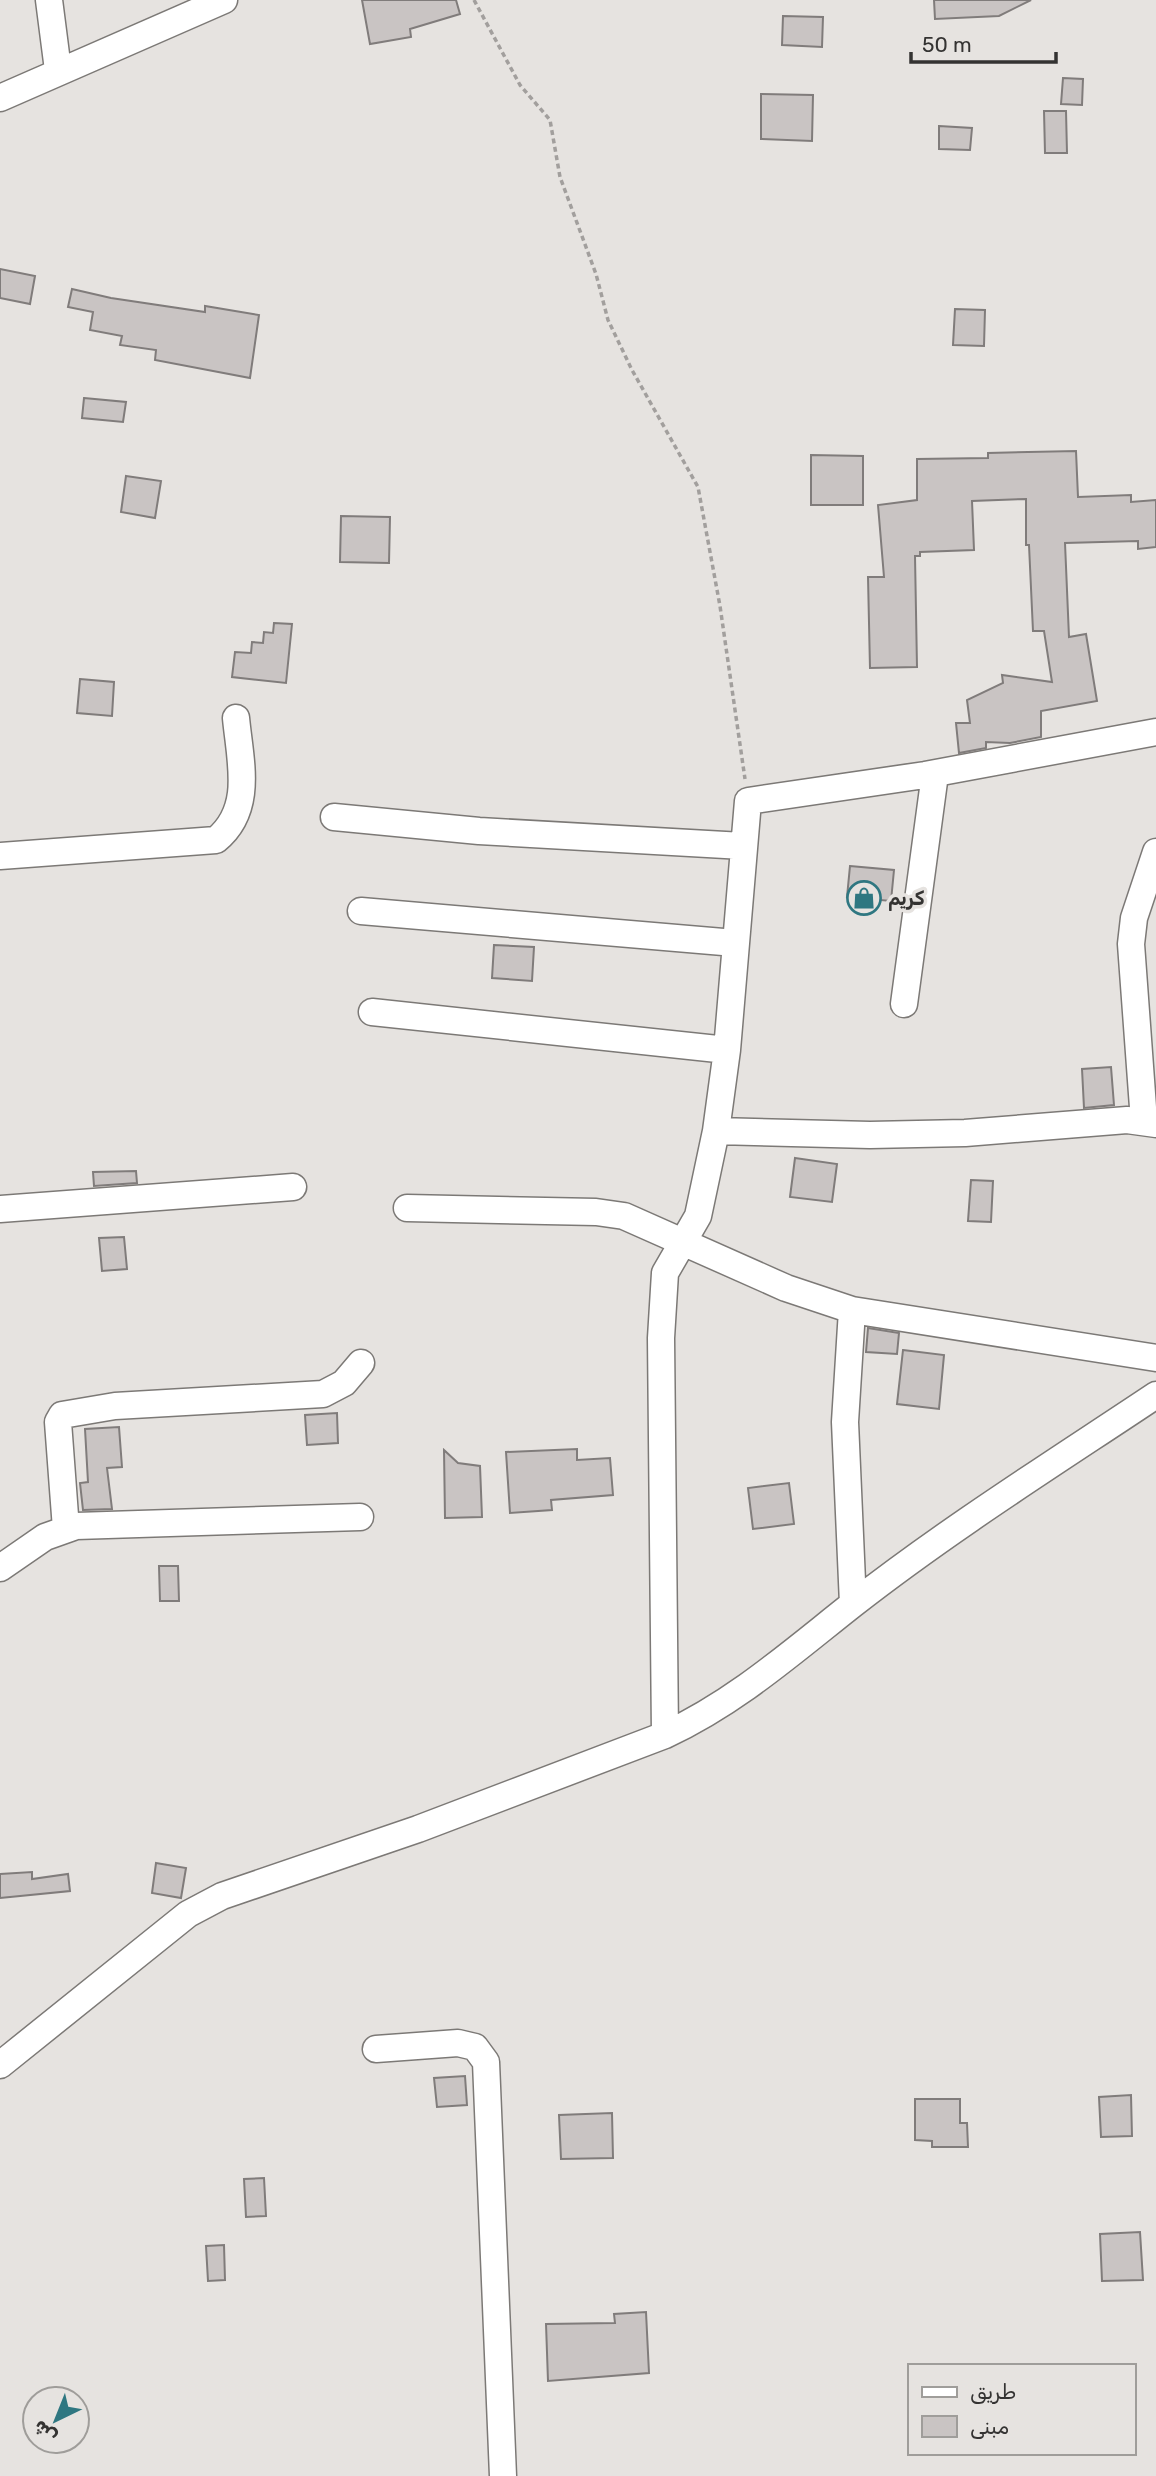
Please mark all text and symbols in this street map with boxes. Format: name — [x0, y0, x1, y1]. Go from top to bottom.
scale bar — [911, 21, 1056, 65]
text: 50 m — [922, 32, 972, 57]
shop icon: كريم — [845, 879, 883, 917]
place label: كريم — [888, 887, 925, 911]
legend — [908, 2364, 1135, 2455]
text: طريق — [970, 2379, 1016, 2404]
north arrow — [21, 2385, 91, 2455]
text: مبنى — [970, 2414, 1009, 2439]
text: ش — [28, 2415, 61, 2449]

